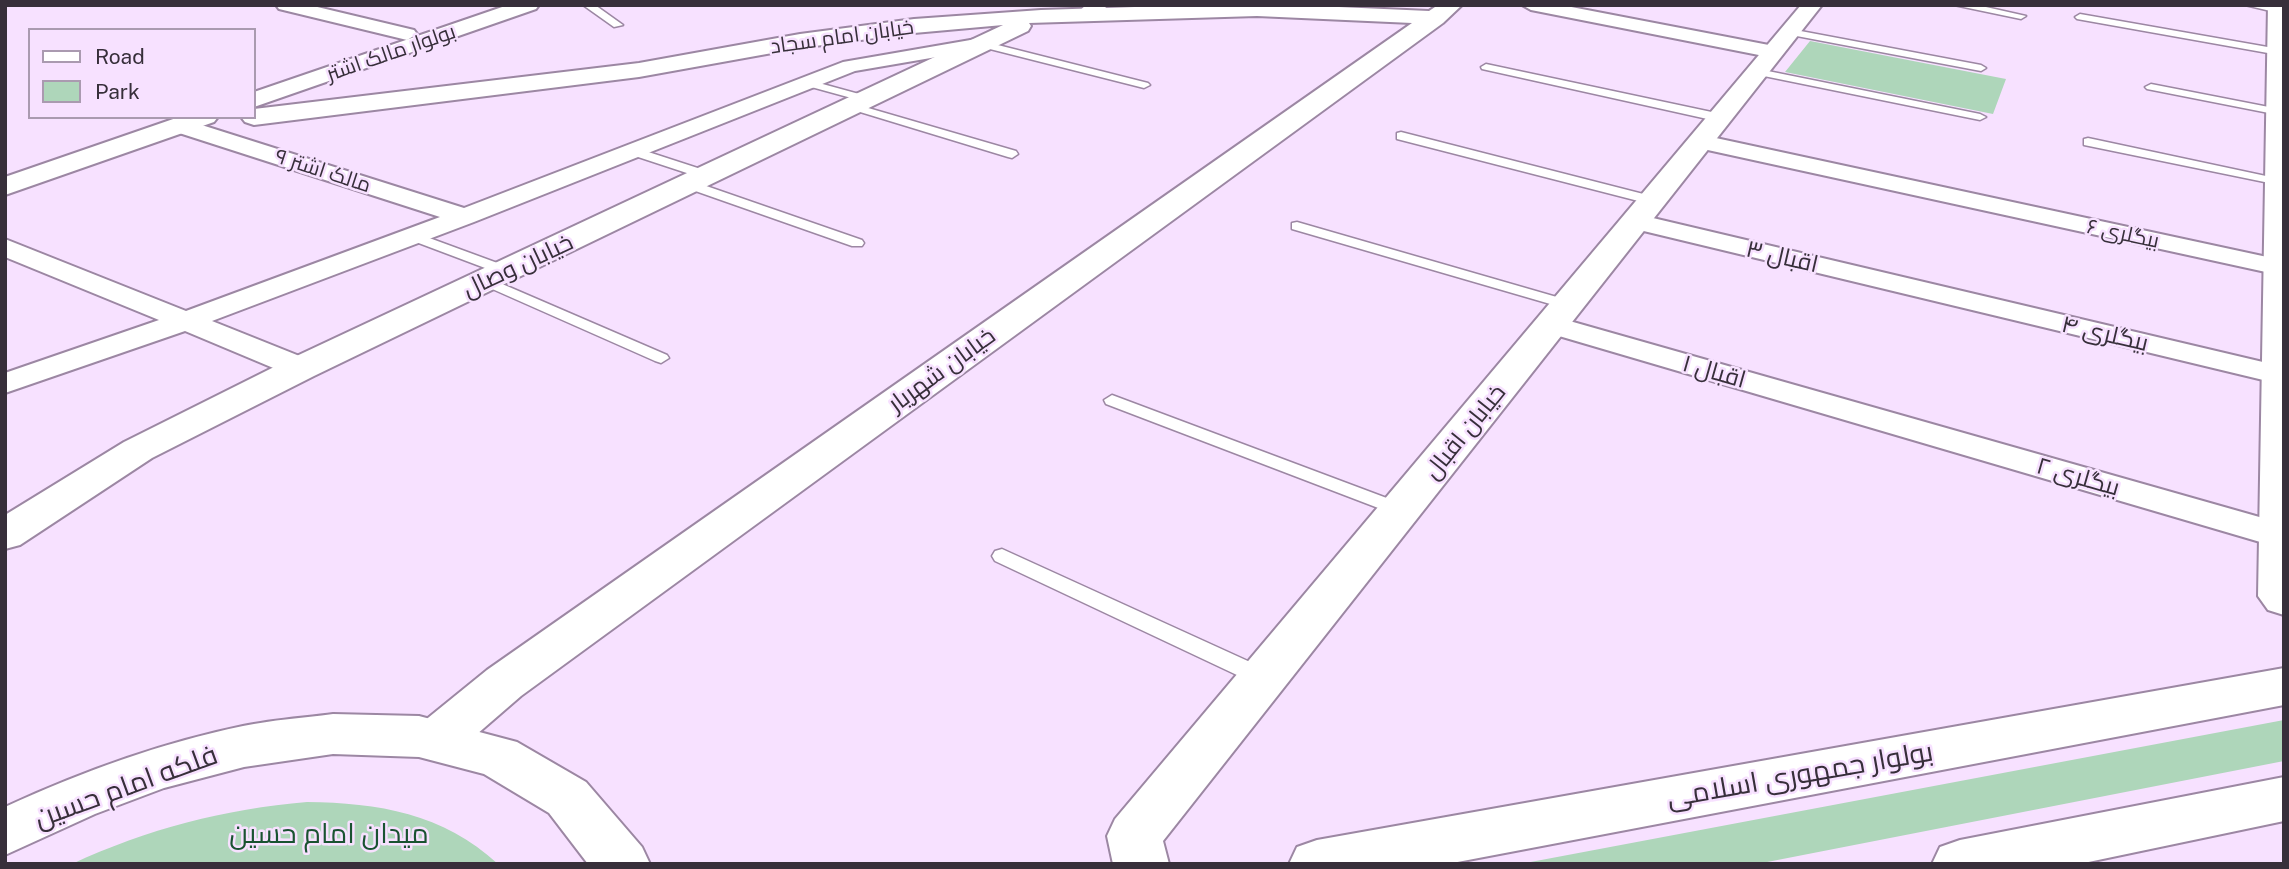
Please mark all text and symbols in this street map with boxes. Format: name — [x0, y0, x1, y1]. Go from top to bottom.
street label: خیابان امام سجاد — [769, 14, 915, 60]
street label: بولوار مالک اشتر — [323, 19, 459, 87]
legend — [28, 28, 256, 119]
text: Road — [95, 44, 145, 69]
text: Park — [95, 79, 140, 104]
street label: مالک اشتر ۹ — [272, 144, 374, 198]
street label: بیگلری ۶ — [2085, 214, 2161, 254]
street label: خیابان وصال — [458, 228, 578, 304]
street label: اقبال ۳ — [1743, 235, 1821, 279]
street label: بیگلری ۴ — [2059, 310, 2151, 358]
street label: خیابان شهریار — [883, 321, 1001, 419]
street label: اقبال ۱ — [1679, 349, 1749, 395]
street label: خیابان اقبال — [1418, 379, 1512, 485]
street label: بیگلری ۲ — [2033, 451, 2123, 503]
street label: بولوار جمهوری اسلامی — [1664, 735, 1936, 815]
street label: فلکه امام حسین — [30, 738, 222, 836]
park label: میدان امام حسین — [229, 817, 429, 851]

